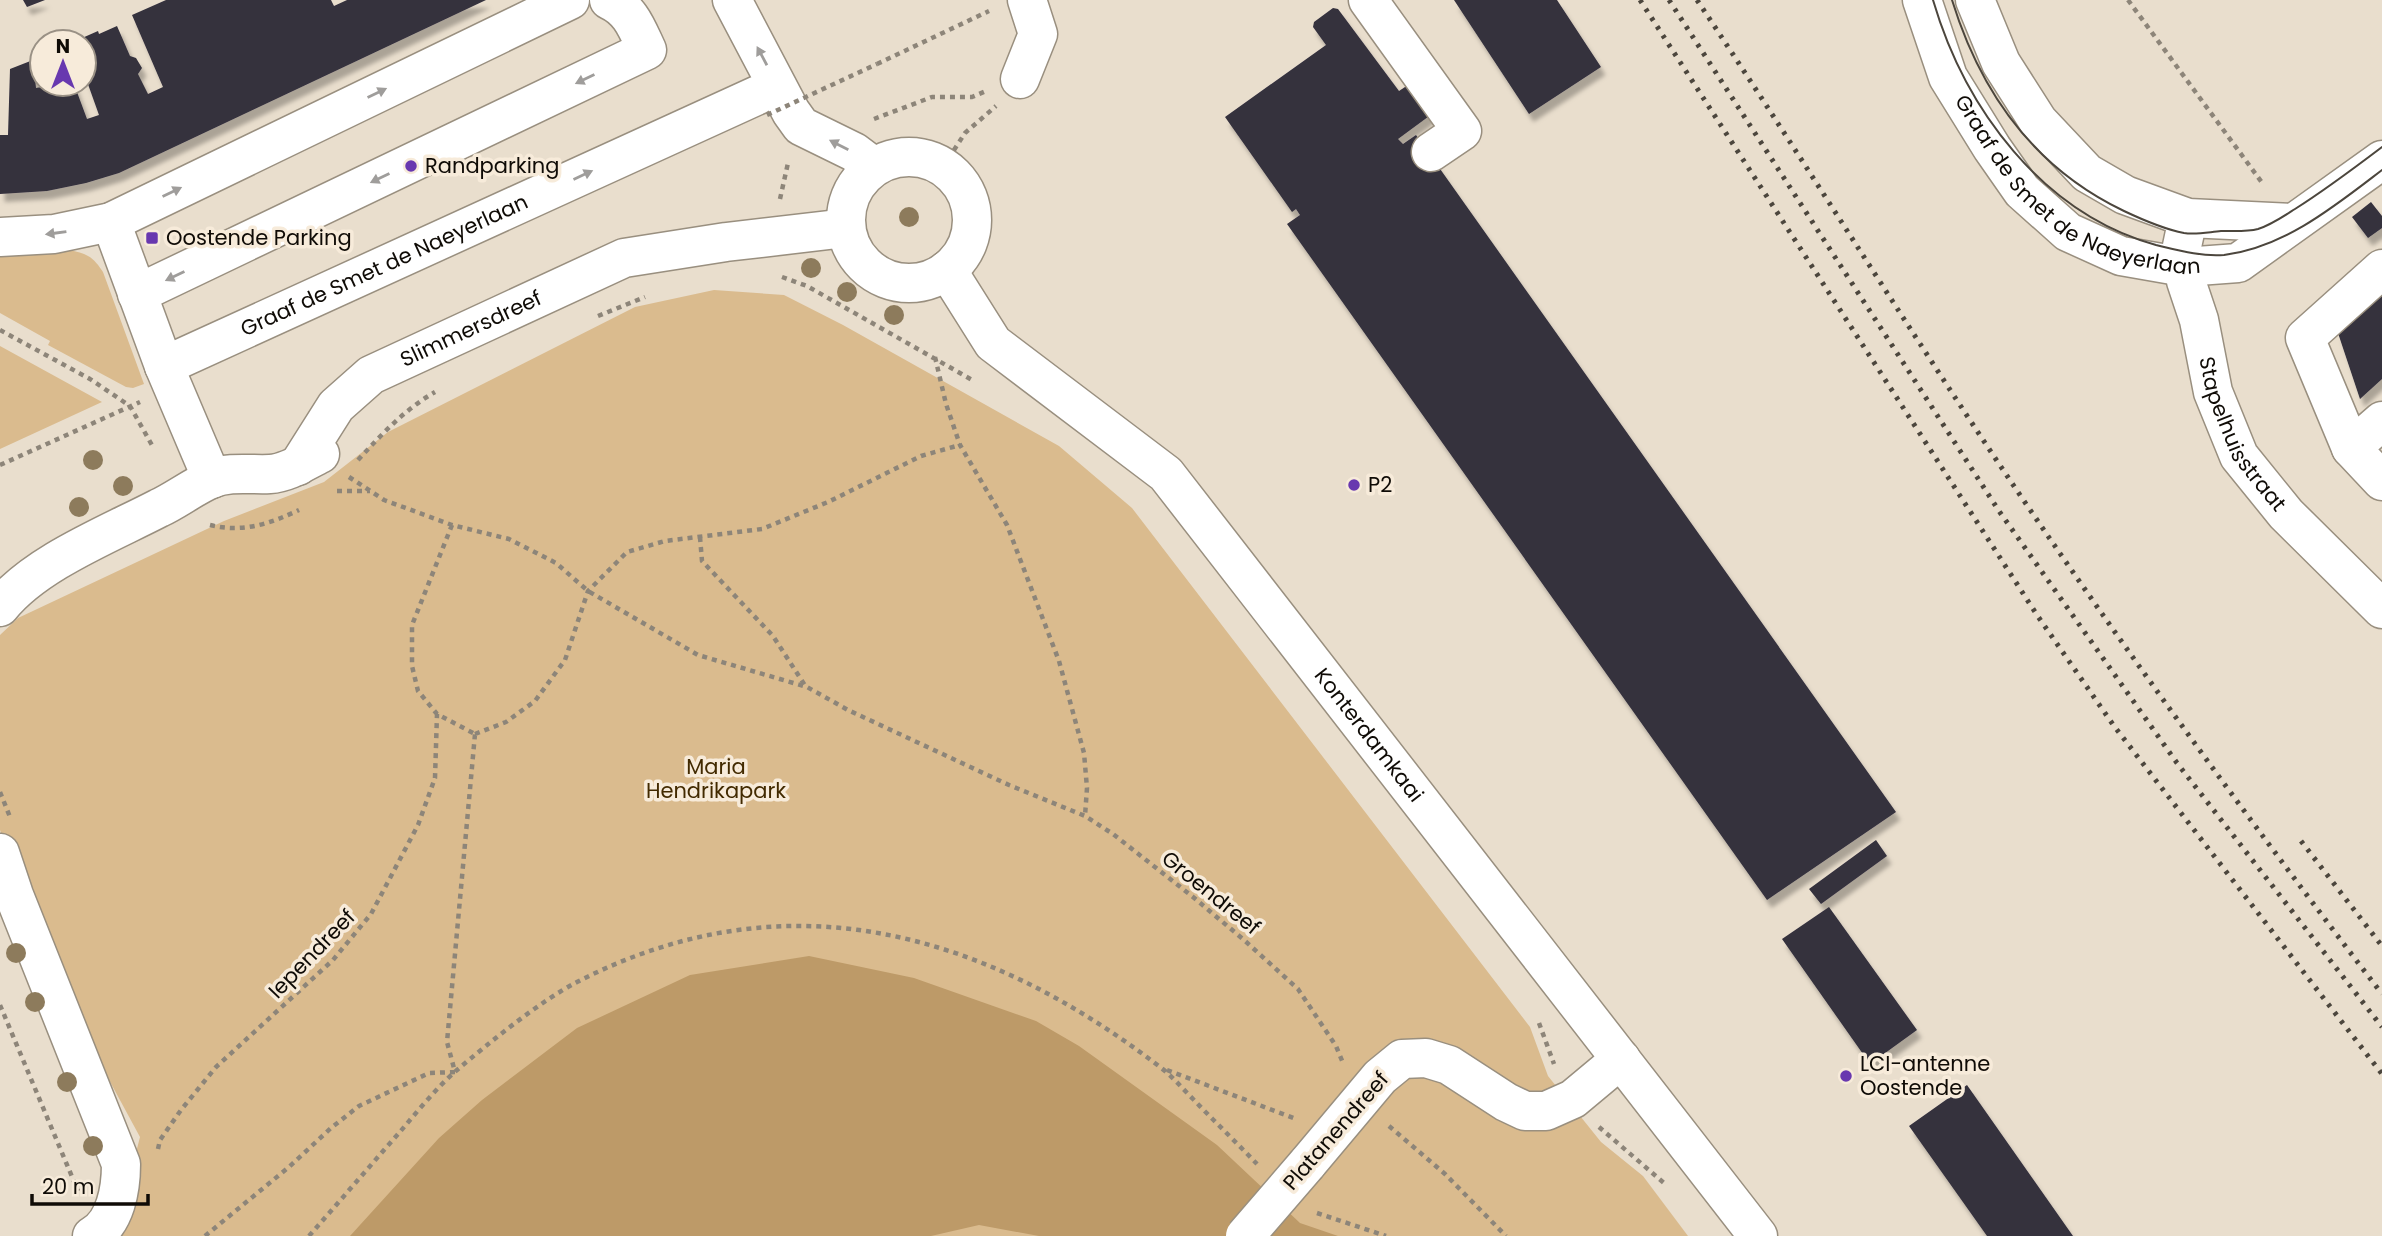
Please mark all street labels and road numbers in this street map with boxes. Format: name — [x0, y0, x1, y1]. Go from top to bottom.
street label: Graaf de Smet de Naeyerlaan — [1948, 89, 2201, 281]
street label: Graaf de Smet de Naeyerlaan — [236, 187, 532, 343]
street label: Slimmersdreef — [395, 283, 546, 374]
street label: Stapelhuisstraat — [2192, 354, 2293, 517]
street label: Konterdamkaai — [1308, 662, 1431, 808]
street label: Groendreef — [1156, 844, 1267, 941]
street label: Iependreef — [262, 903, 362, 1005]
street label: Platanendreef — [1276, 1065, 1395, 1196]

